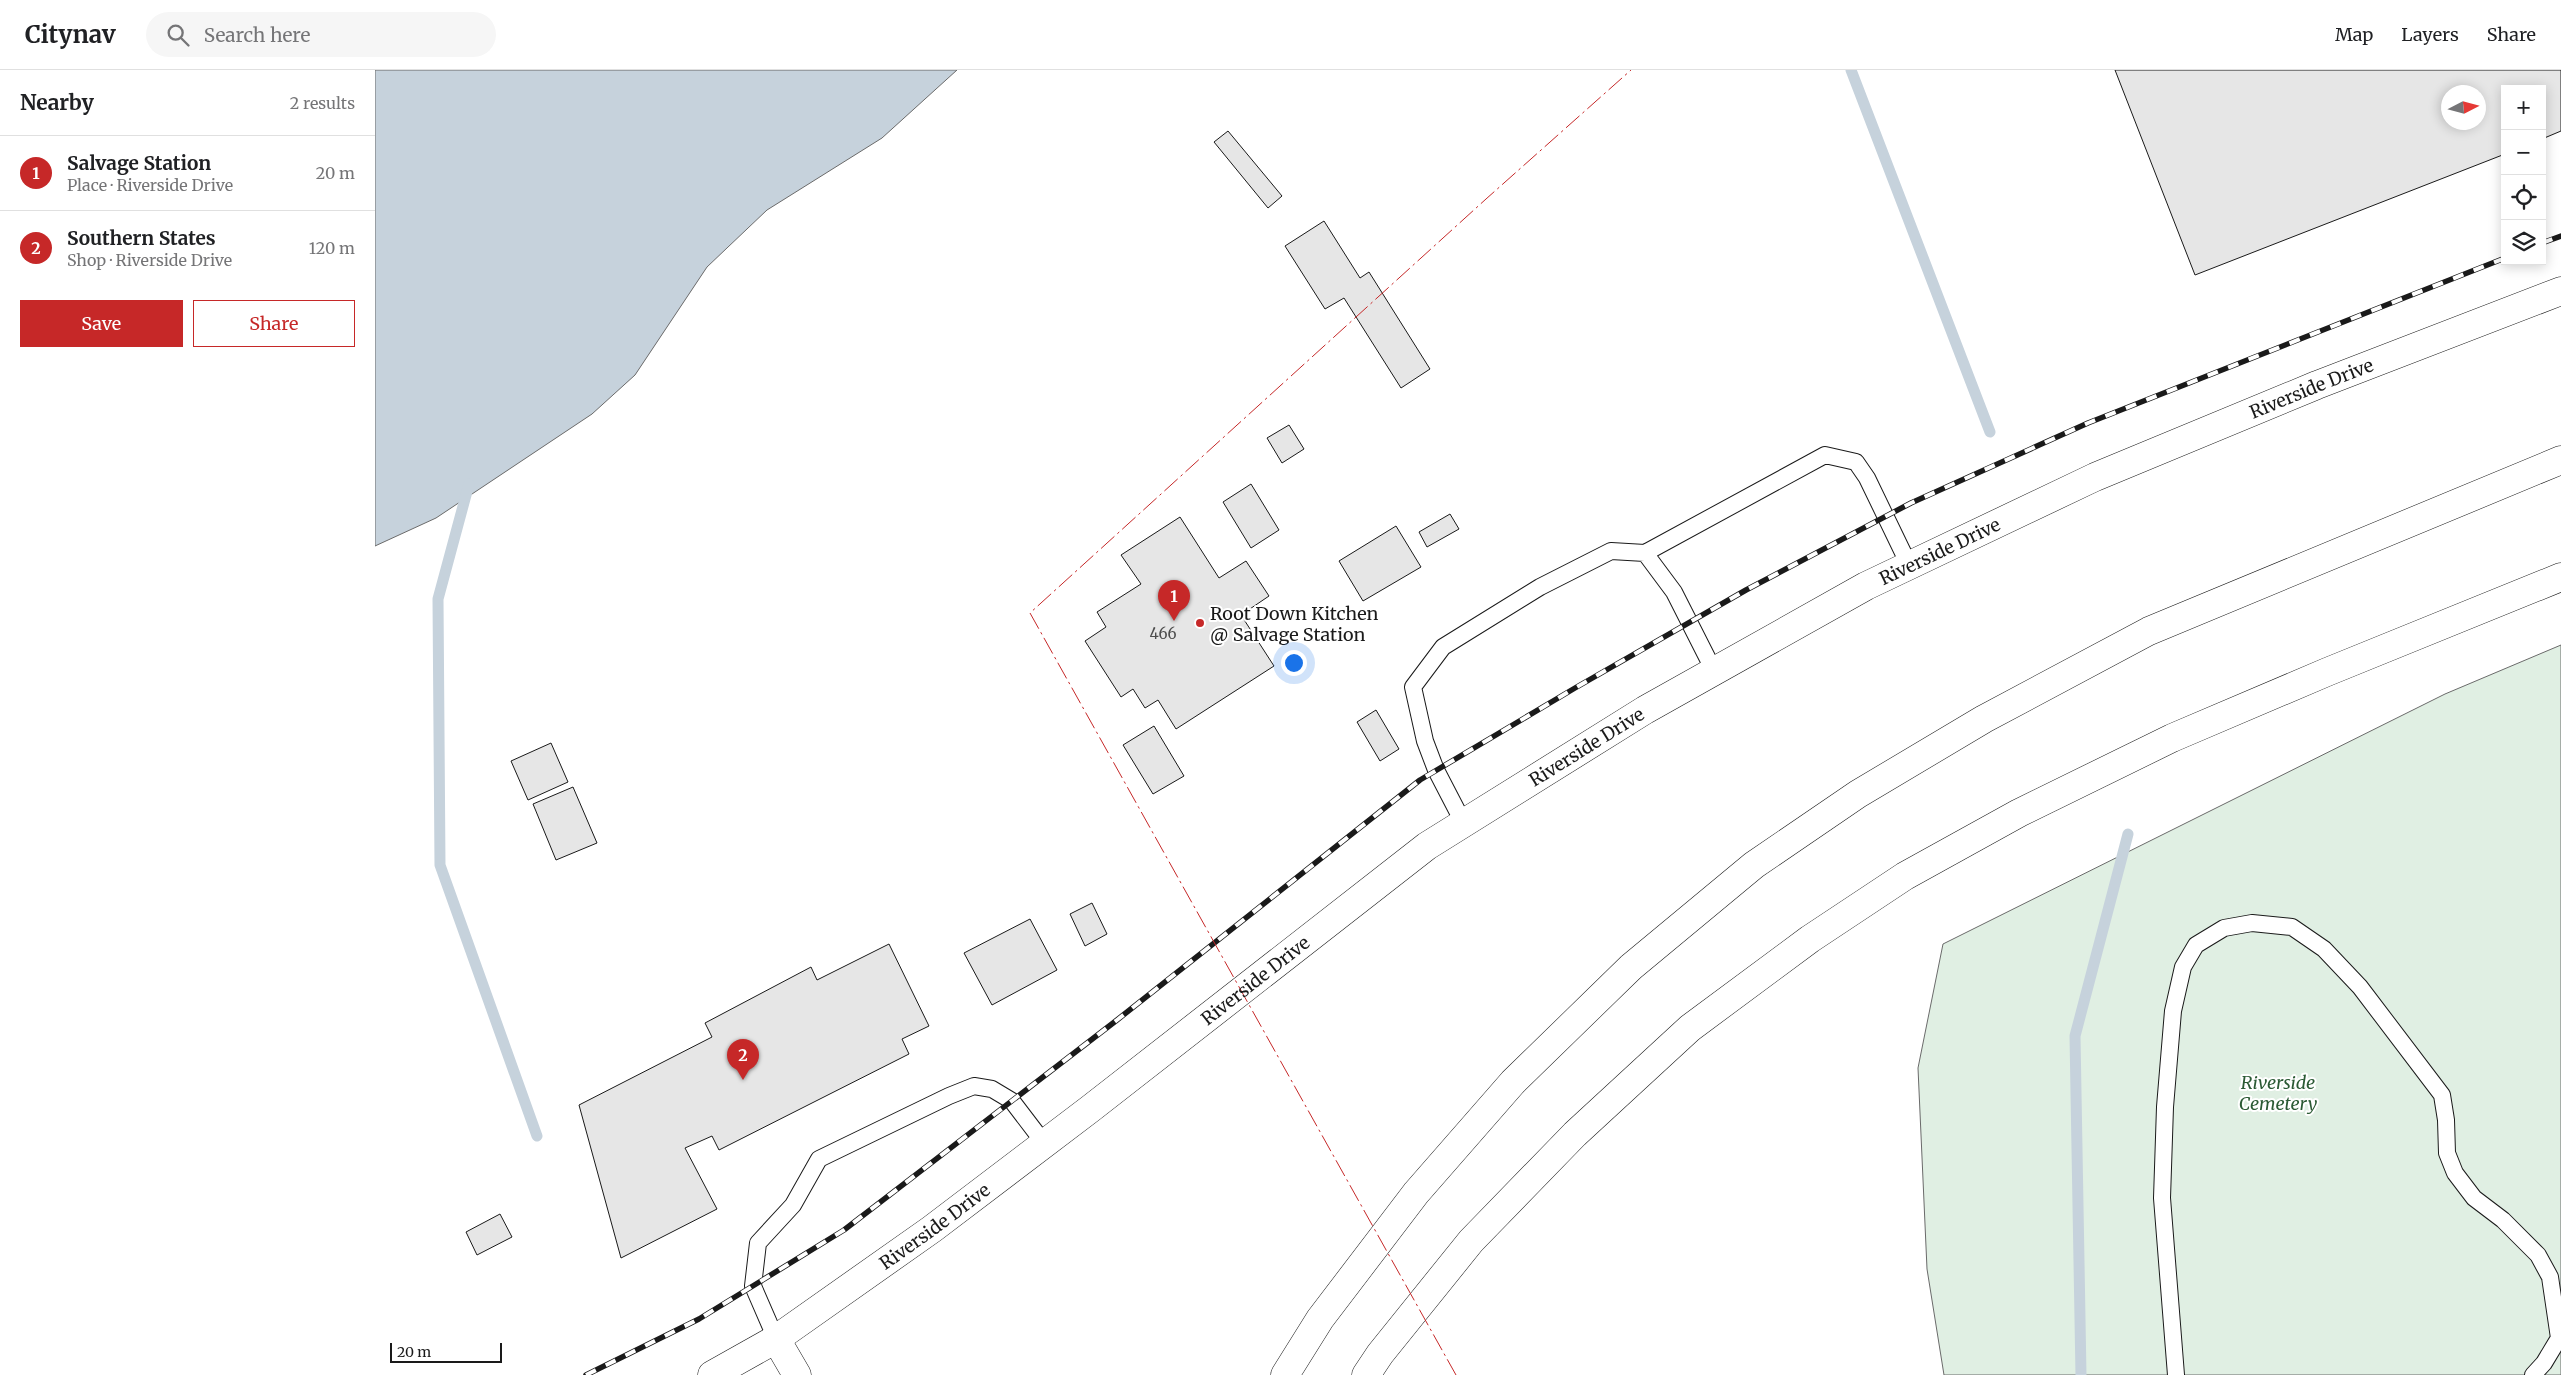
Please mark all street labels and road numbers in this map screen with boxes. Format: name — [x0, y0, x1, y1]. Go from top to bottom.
street label: Riverside Drive — [2246, 353, 2376, 423]
street label: Riverside Drive — [1875, 512, 2004, 590]
street label: Riverside Drive — [1525, 702, 1648, 791]
street label: Riverside Drive — [1196, 931, 1314, 1030]
street label: Riverside Drive — [875, 1178, 994, 1274]

